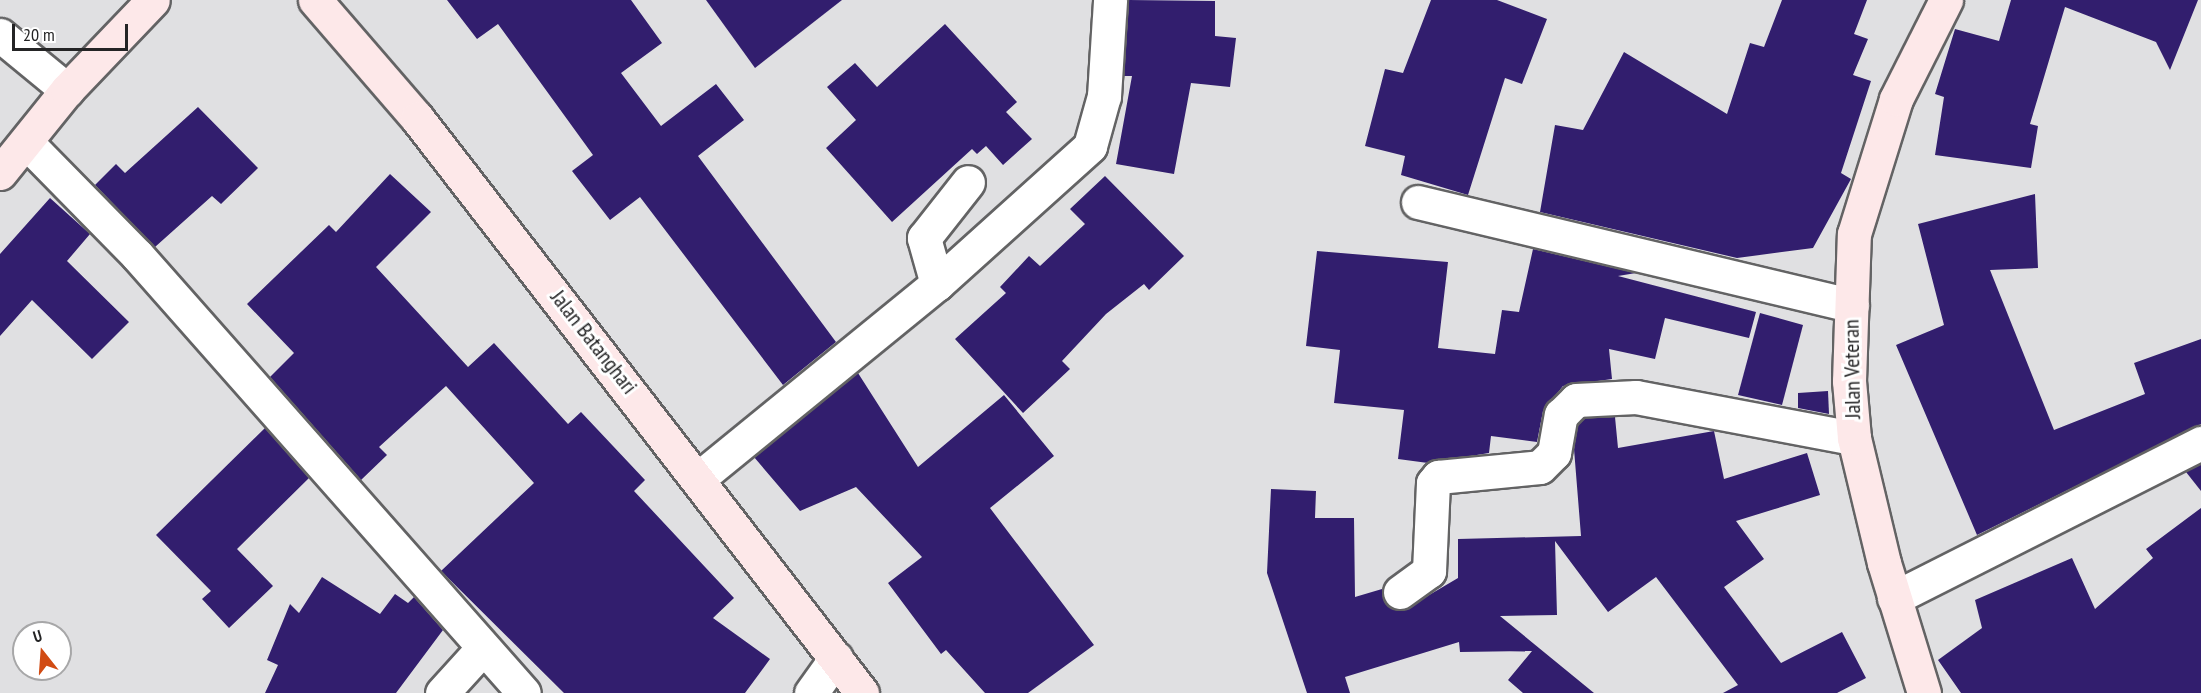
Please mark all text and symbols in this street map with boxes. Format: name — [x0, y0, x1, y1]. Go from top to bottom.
scale bar — [15, 12, 130, 50]
text: 20 m — [23, 23, 55, 46]
street label: Jalan Batanghari — [545, 285, 643, 399]
street label: Jalan Veteran — [1838, 319, 1866, 419]
north arrow — [12, 621, 72, 681]
text: U — [30, 625, 44, 646]

